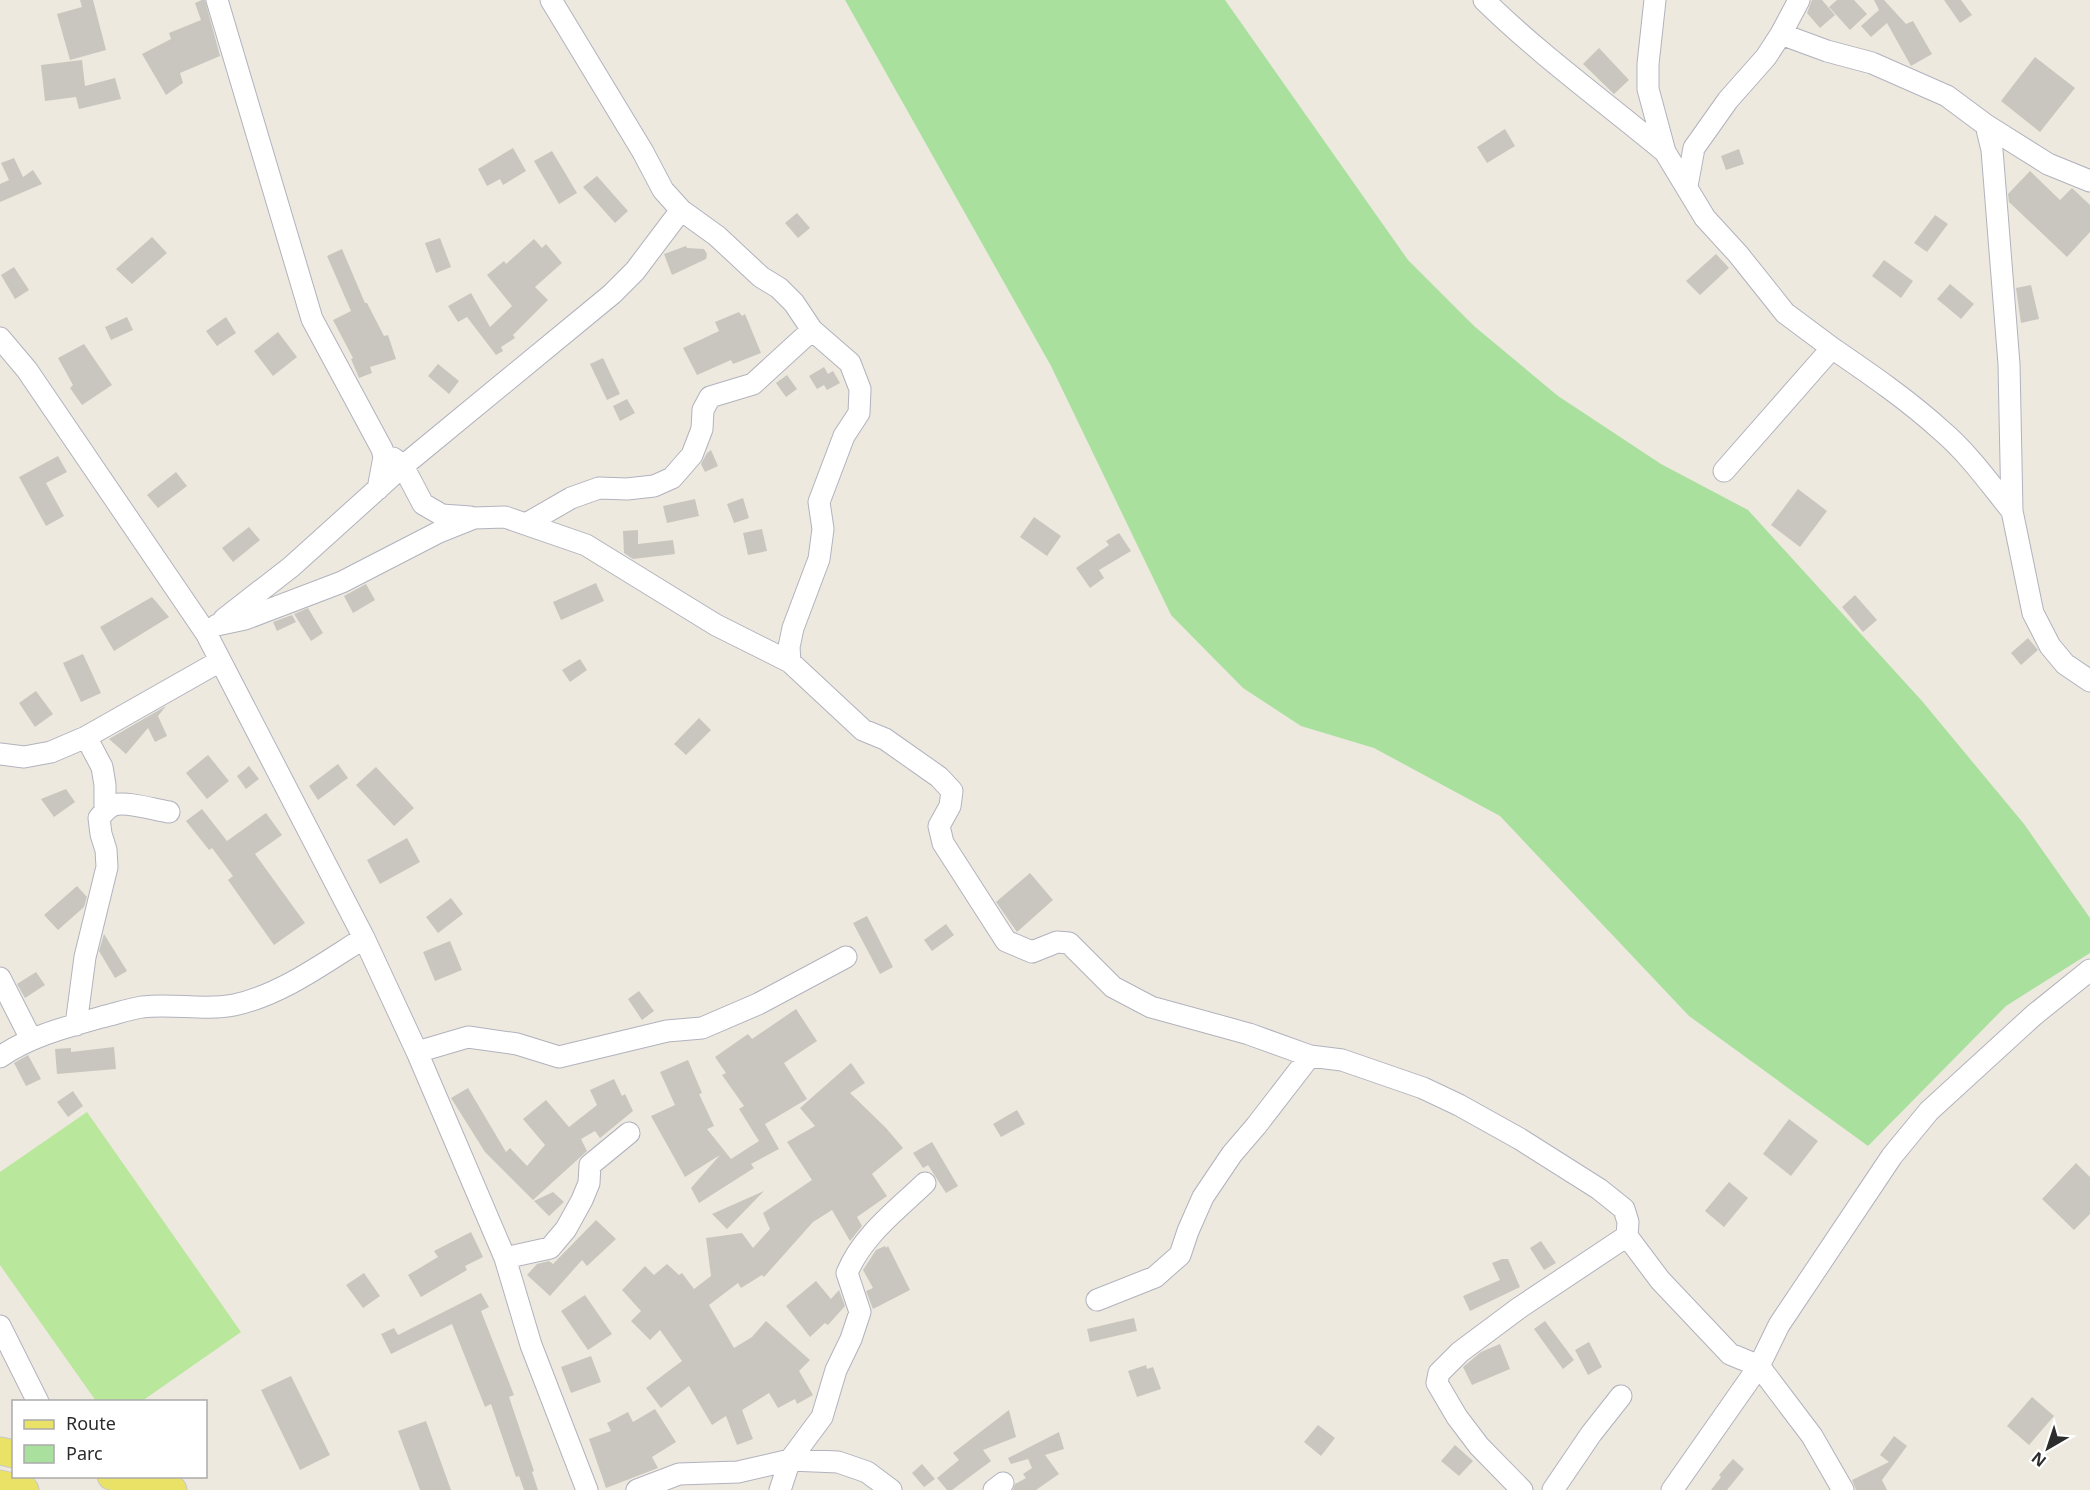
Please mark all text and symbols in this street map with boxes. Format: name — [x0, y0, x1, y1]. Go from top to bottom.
legend — [12, 1400, 207, 1478]
text: Route — [66, 1411, 116, 1435]
north arrow — [2018, 1418, 2078, 1478]
text: Parc — [66, 1441, 103, 1465]
text: N — [2027, 1447, 2051, 1472]

